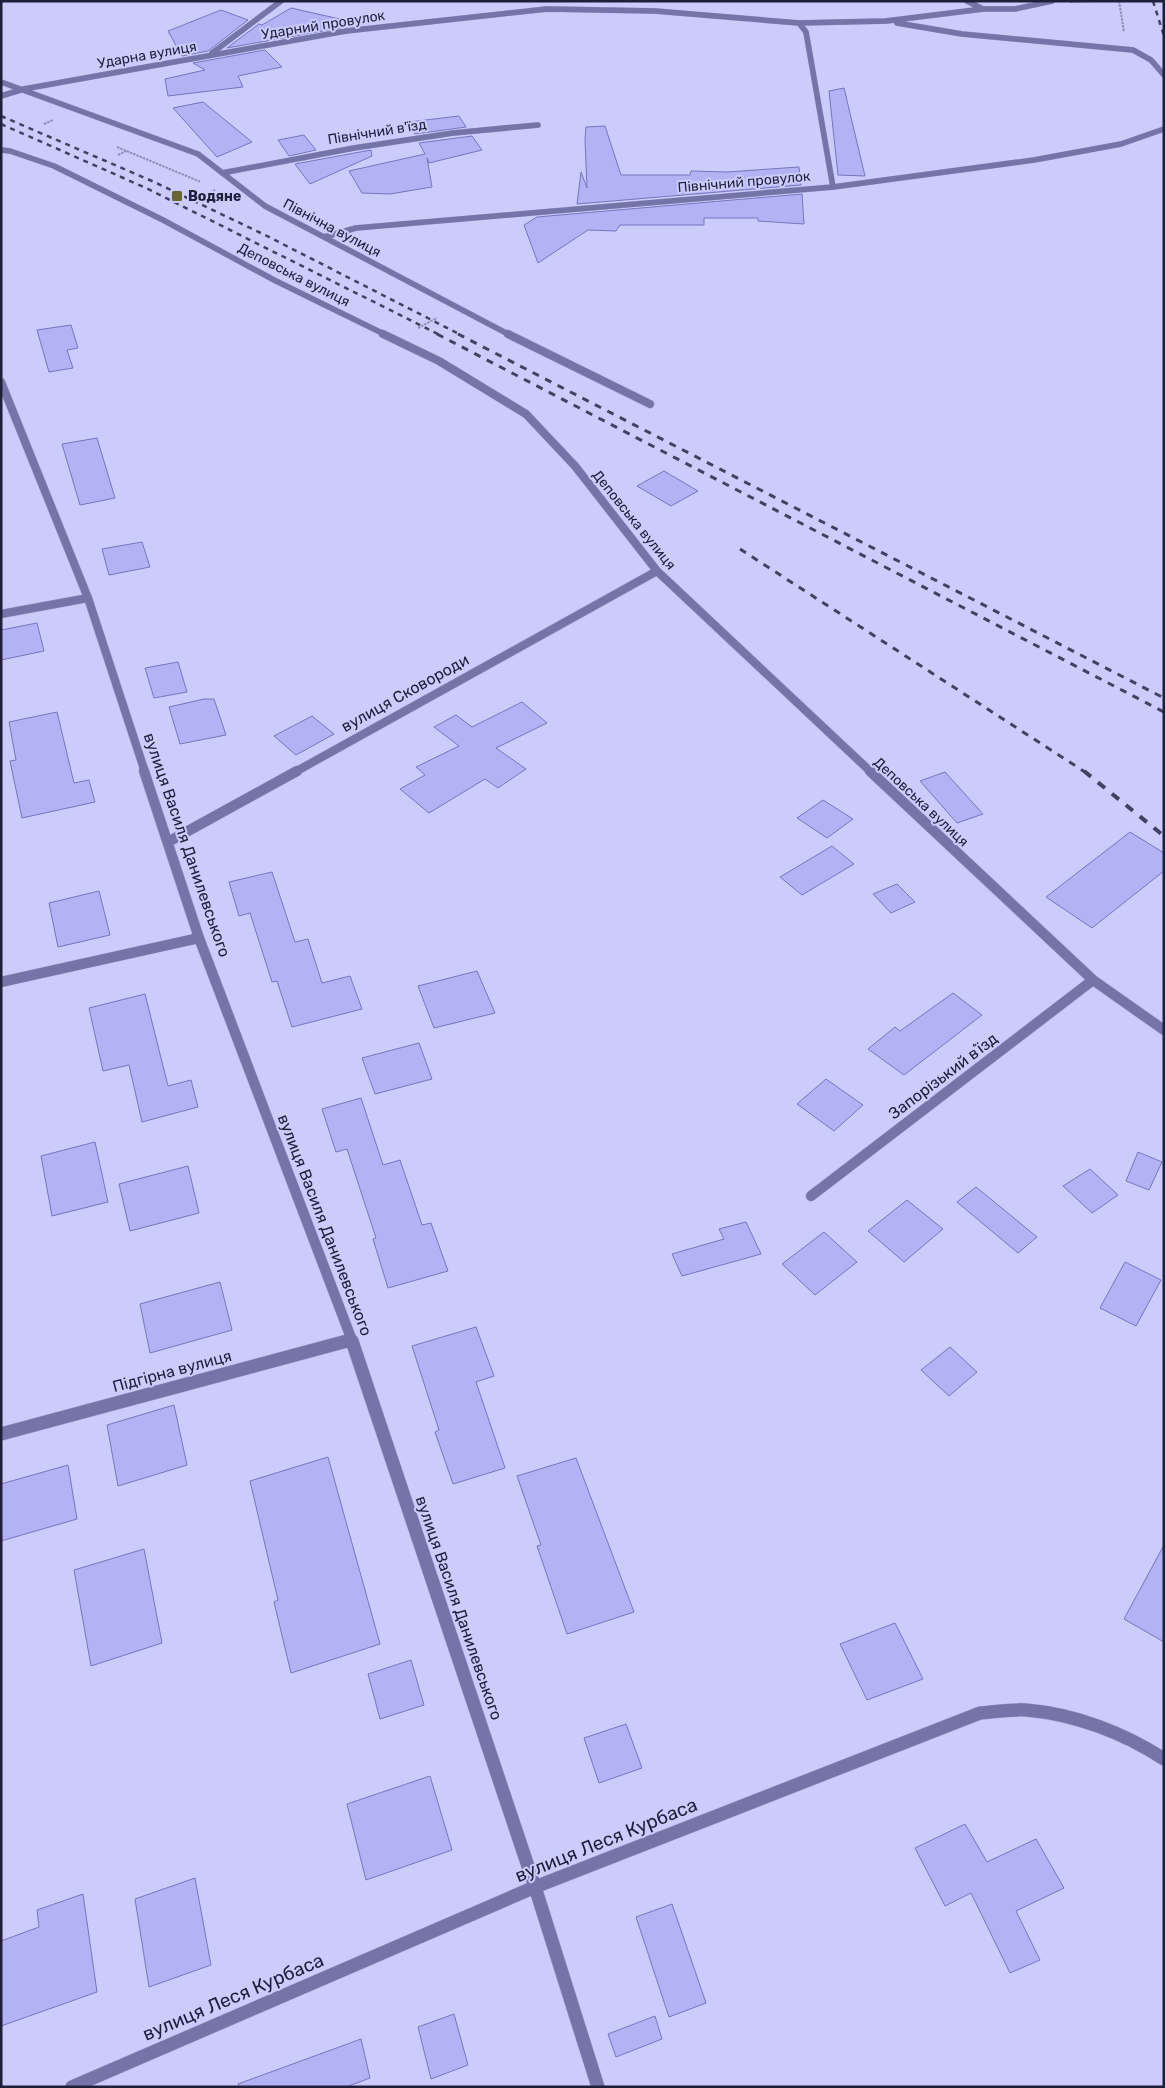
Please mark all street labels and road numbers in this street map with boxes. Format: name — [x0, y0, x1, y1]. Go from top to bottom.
street label: Ударний провулок — [260, 7, 387, 43]
street label: Ударна вулиця — [96, 38, 198, 72]
street label: Північний в'їзд — [326, 116, 428, 148]
street label: Північний провулок — [677, 168, 812, 196]
street label: Північна вулиця — [280, 195, 384, 261]
street label: Деповська вулиця — [235, 239, 353, 311]
street label: Деповська вулиця — [589, 467, 679, 573]
street label: вулиця Сковороди — [338, 650, 472, 736]
street label: вулиця Василя Данилевського — [140, 730, 234, 960]
street label: Деповська вулиця — [870, 754, 972, 850]
street label: Запорізький вʼїзд — [885, 1029, 1002, 1123]
street label: вулиця Василя Данилевського — [274, 1112, 376, 1338]
street label: Підгірна вулиця — [110, 1346, 234, 1396]
street label: вулиця Василя Данилевського — [412, 1493, 506, 1723]
street label: вулиця Леся Курбаса — [511, 1793, 701, 1887]
street label: вулиця Леся Курбаса — [139, 1948, 327, 2046]

